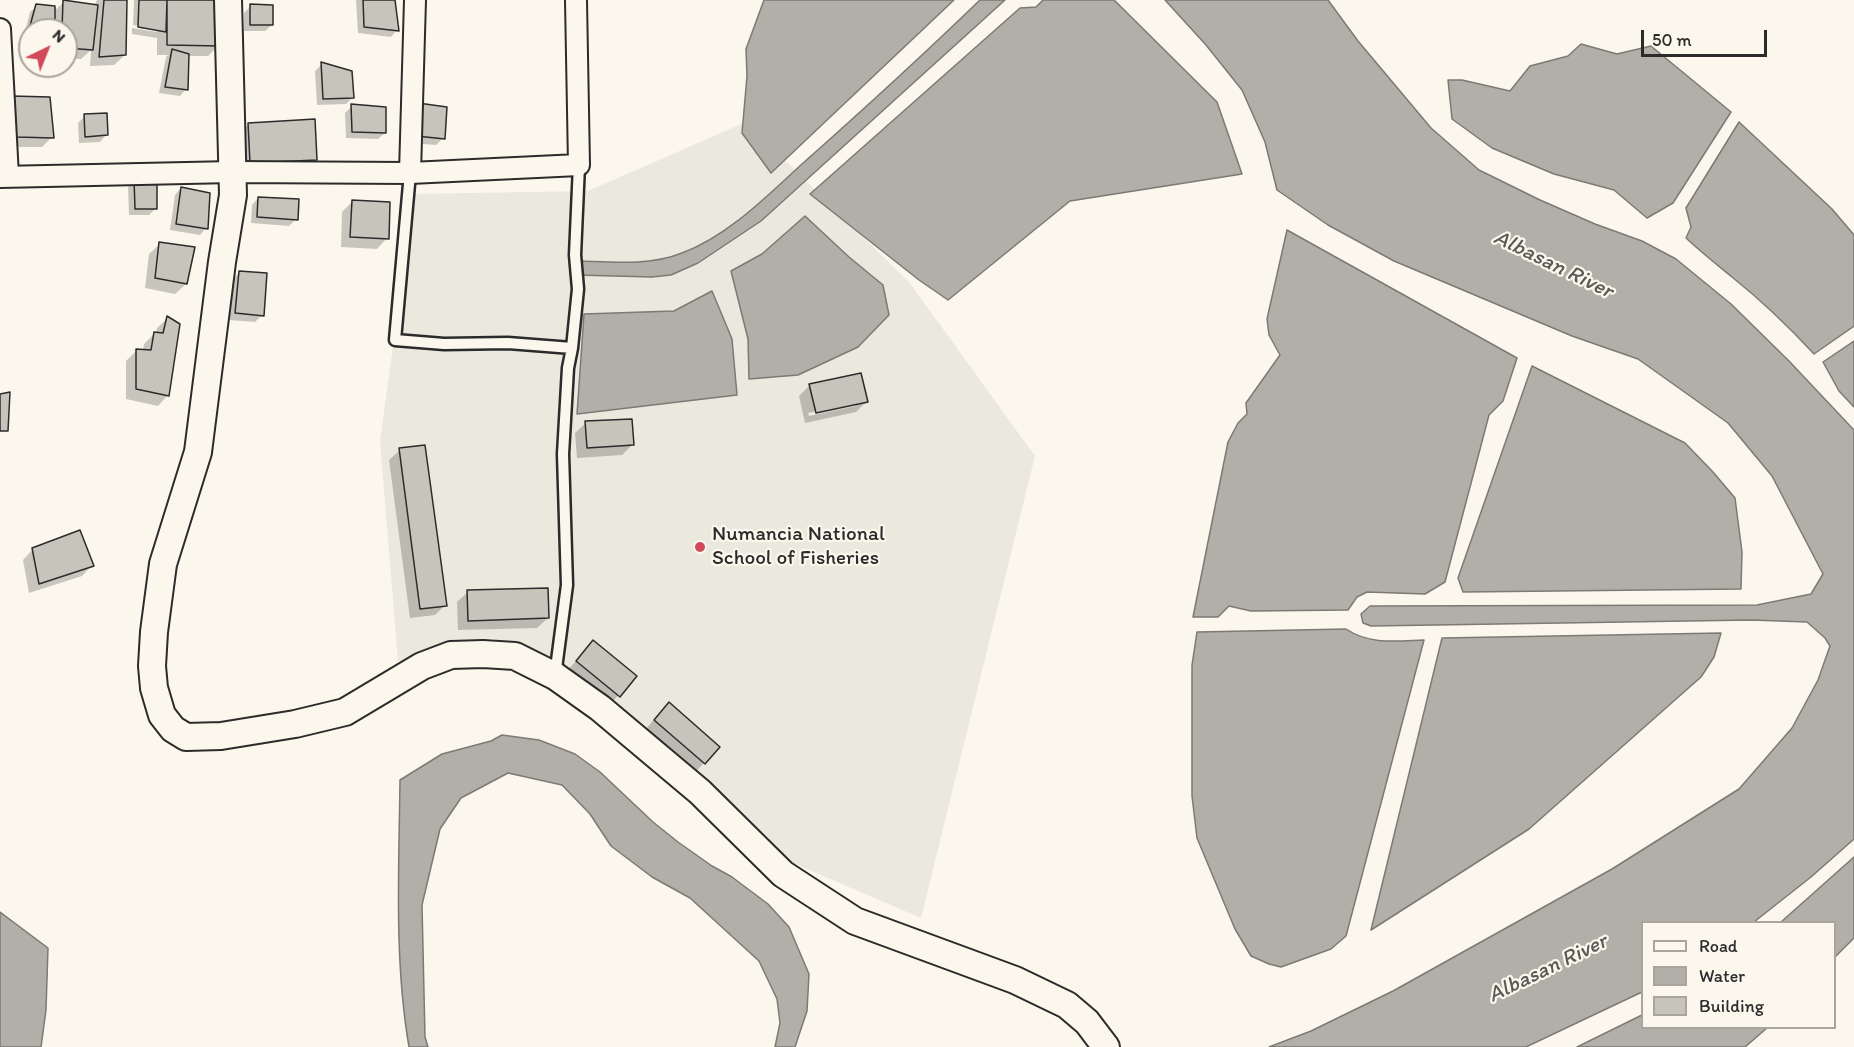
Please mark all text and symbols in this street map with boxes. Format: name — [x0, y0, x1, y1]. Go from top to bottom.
north arrow — [18, 18, 78, 78]
scale bar — [1644, 18, 1770, 56]
text: N — [49, 25, 70, 47]
text: 50 m — [1652, 29, 1692, 51]
water label: Albasan River — [1489, 225, 1617, 305]
place label: Numancia National School of Fisheries — [712, 522, 885, 572]
marker: Numancia National School of Fisheries — [693, 540, 707, 554]
legend — [1641, 921, 1836, 1029]
water label: Albasan River — [1484, 929, 1612, 1009]
text: Road — [1699, 935, 1738, 957]
text: Water — [1699, 965, 1745, 987]
text: Building — [1699, 995, 1764, 1017]

